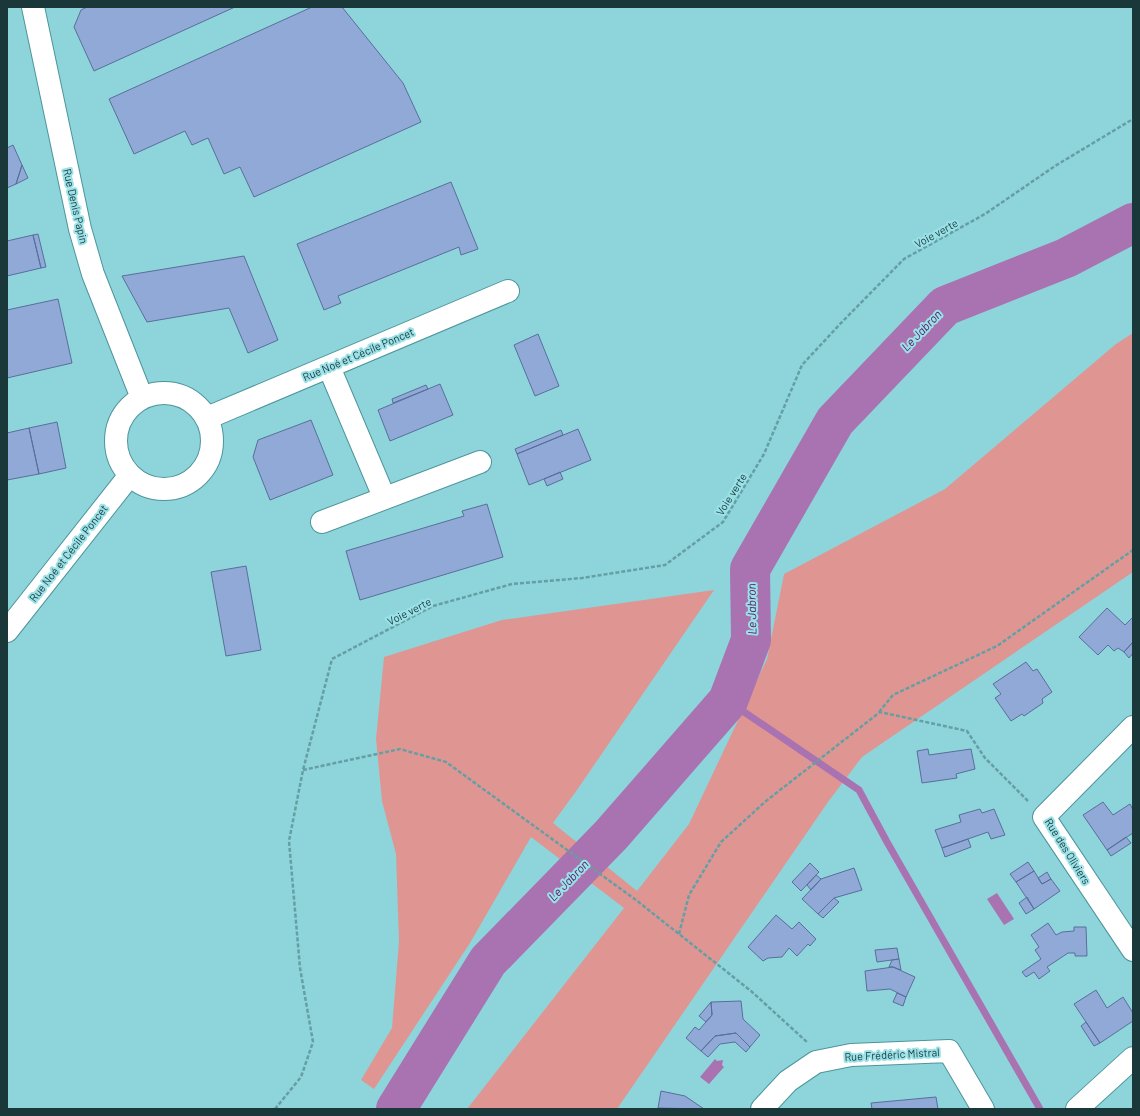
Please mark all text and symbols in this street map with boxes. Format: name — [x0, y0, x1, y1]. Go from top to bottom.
street label: Rue Denis Papin — [61, 167, 91, 245]
street label: Voie verte — [912, 216, 960, 250]
water label: Le Jabron — [898, 307, 944, 353]
street label: Rue Noé et Cécile Poncet — [300, 325, 416, 383]
street label: Voie verte — [713, 470, 749, 518]
street label: Rue Noé et Cécile Poncet — [26, 502, 110, 604]
water label: Le Jabron — [744, 583, 758, 635]
street label: Voie verte — [385, 594, 433, 628]
street label: Rue des Oliviers — [1043, 816, 1093, 886]
water label: Le Jabron — [545, 857, 591, 903]
street label: Rue Frédéric Mistral — [844, 1045, 940, 1063]

